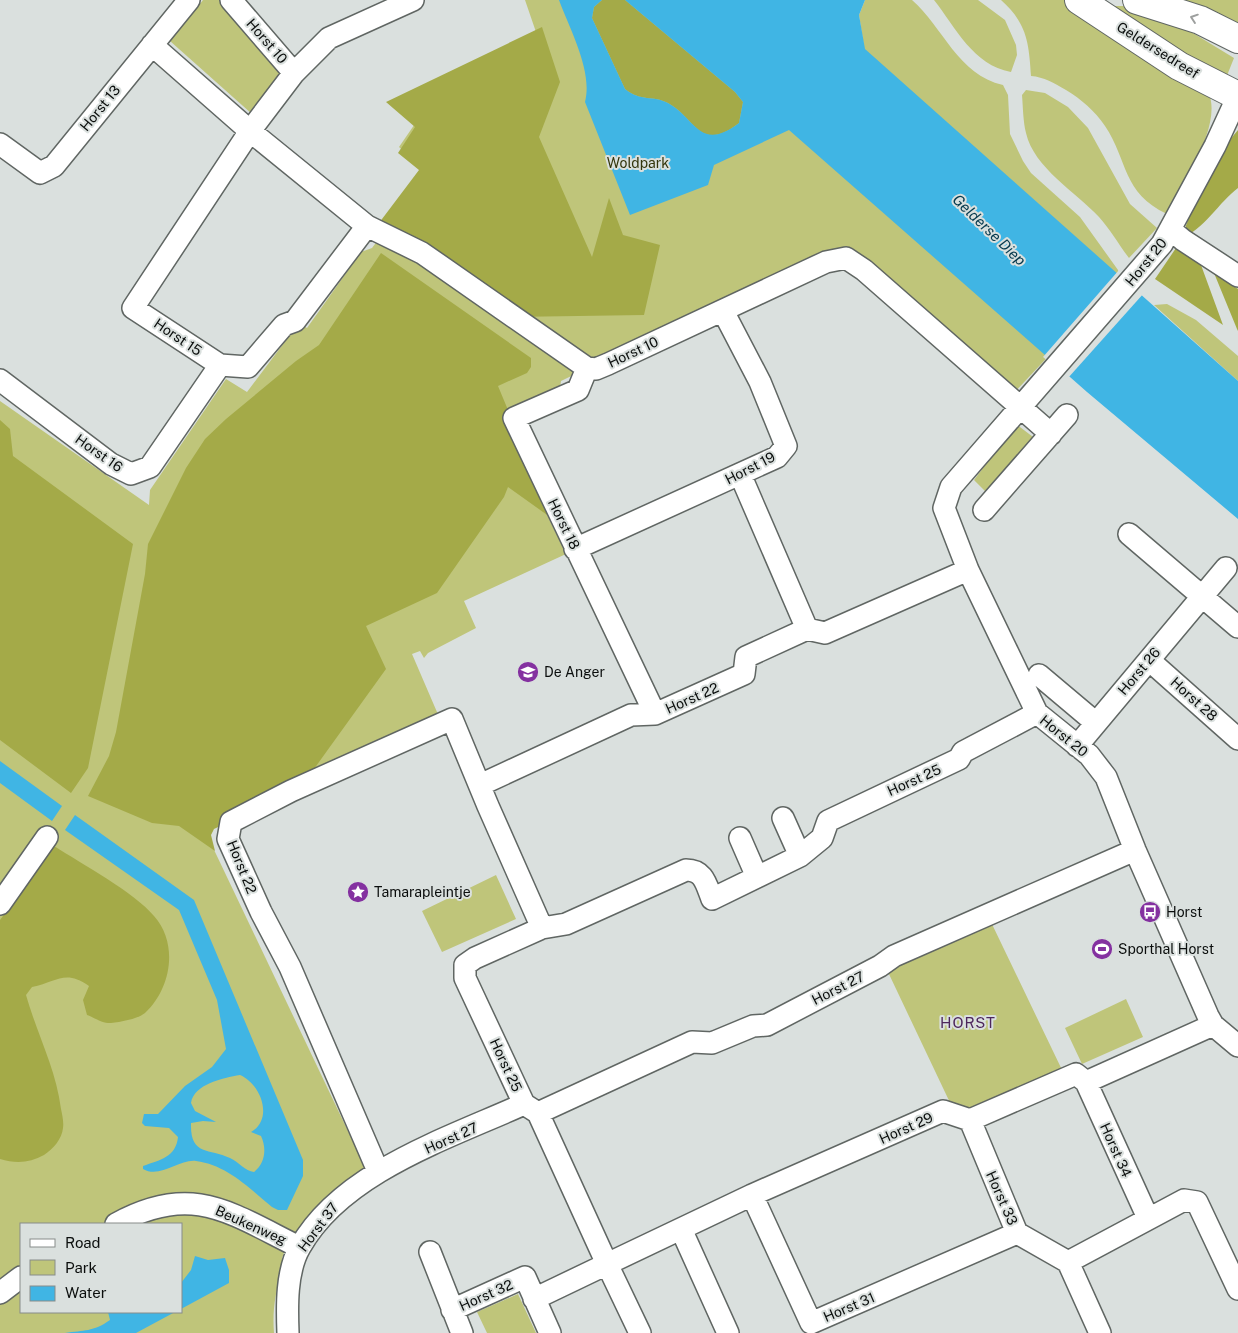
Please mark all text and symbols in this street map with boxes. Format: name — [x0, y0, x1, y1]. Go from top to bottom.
one-way arrow — [1190, 14, 1199, 24]
street label: Horst 10 — [243, 15, 291, 67]
street label: Geldersedreef — [1114, 18, 1202, 82]
street label: Horst 13 — [77, 82, 123, 134]
park label: Woldpark — [607, 155, 669, 171]
water label: Gelderse Diep — [949, 191, 1030, 269]
street label: Horst 20 — [1122, 235, 1170, 289]
street label: Horst 15 — [151, 315, 205, 359]
street label: Horst 10 — [605, 333, 661, 371]
street label: Horst 16 — [72, 431, 126, 475]
street label: Horst 19 — [722, 448, 778, 487]
street label: Horst 18 — [545, 496, 583, 552]
street label: Horst 26 — [1115, 644, 1164, 698]
school or university icon: De Anger — [516, 660, 540, 684]
place label: De Anger — [544, 664, 605, 680]
street label: Horst 28 — [1167, 674, 1221, 724]
street label: Horst 22 — [663, 679, 721, 717]
street label: Horst 20 — [1037, 712, 1091, 760]
street label: Horst 25 — [885, 761, 943, 799]
street label: Horst 22 — [224, 838, 260, 896]
place icon: Tamarapleintje — [346, 880, 370, 904]
place label: Tamarapleintje — [374, 884, 471, 900]
bus stop icon: Horst — [1138, 900, 1162, 924]
place label: Horst — [1166, 904, 1202, 920]
sports icon: Sporthal Horst — [1090, 937, 1114, 961]
place label: Sporthal Horst — [1118, 941, 1214, 957]
street label: Horst 27 — [809, 968, 867, 1008]
district label: HORST — [940, 1014, 996, 1031]
street label: Horst 25 — [487, 1036, 525, 1094]
street label: Horst 29 — [877, 1109, 935, 1147]
street label: Horst 27 — [422, 1119, 480, 1157]
street label: Horst 34 — [1097, 1121, 1135, 1180]
street label: Horst 33 — [983, 1169, 1021, 1228]
street label: Horst 37 — [295, 1200, 341, 1254]
street label: Beukenweg — [213, 1202, 289, 1248]
legend — [20, 1223, 182, 1313]
text: Road — [65, 1234, 101, 1251]
text: Park — [65, 1259, 97, 1276]
street label: Horst 32 — [457, 1276, 515, 1314]
text: Water — [65, 1284, 107, 1301]
street label: Horst 31 — [821, 1289, 877, 1325]

